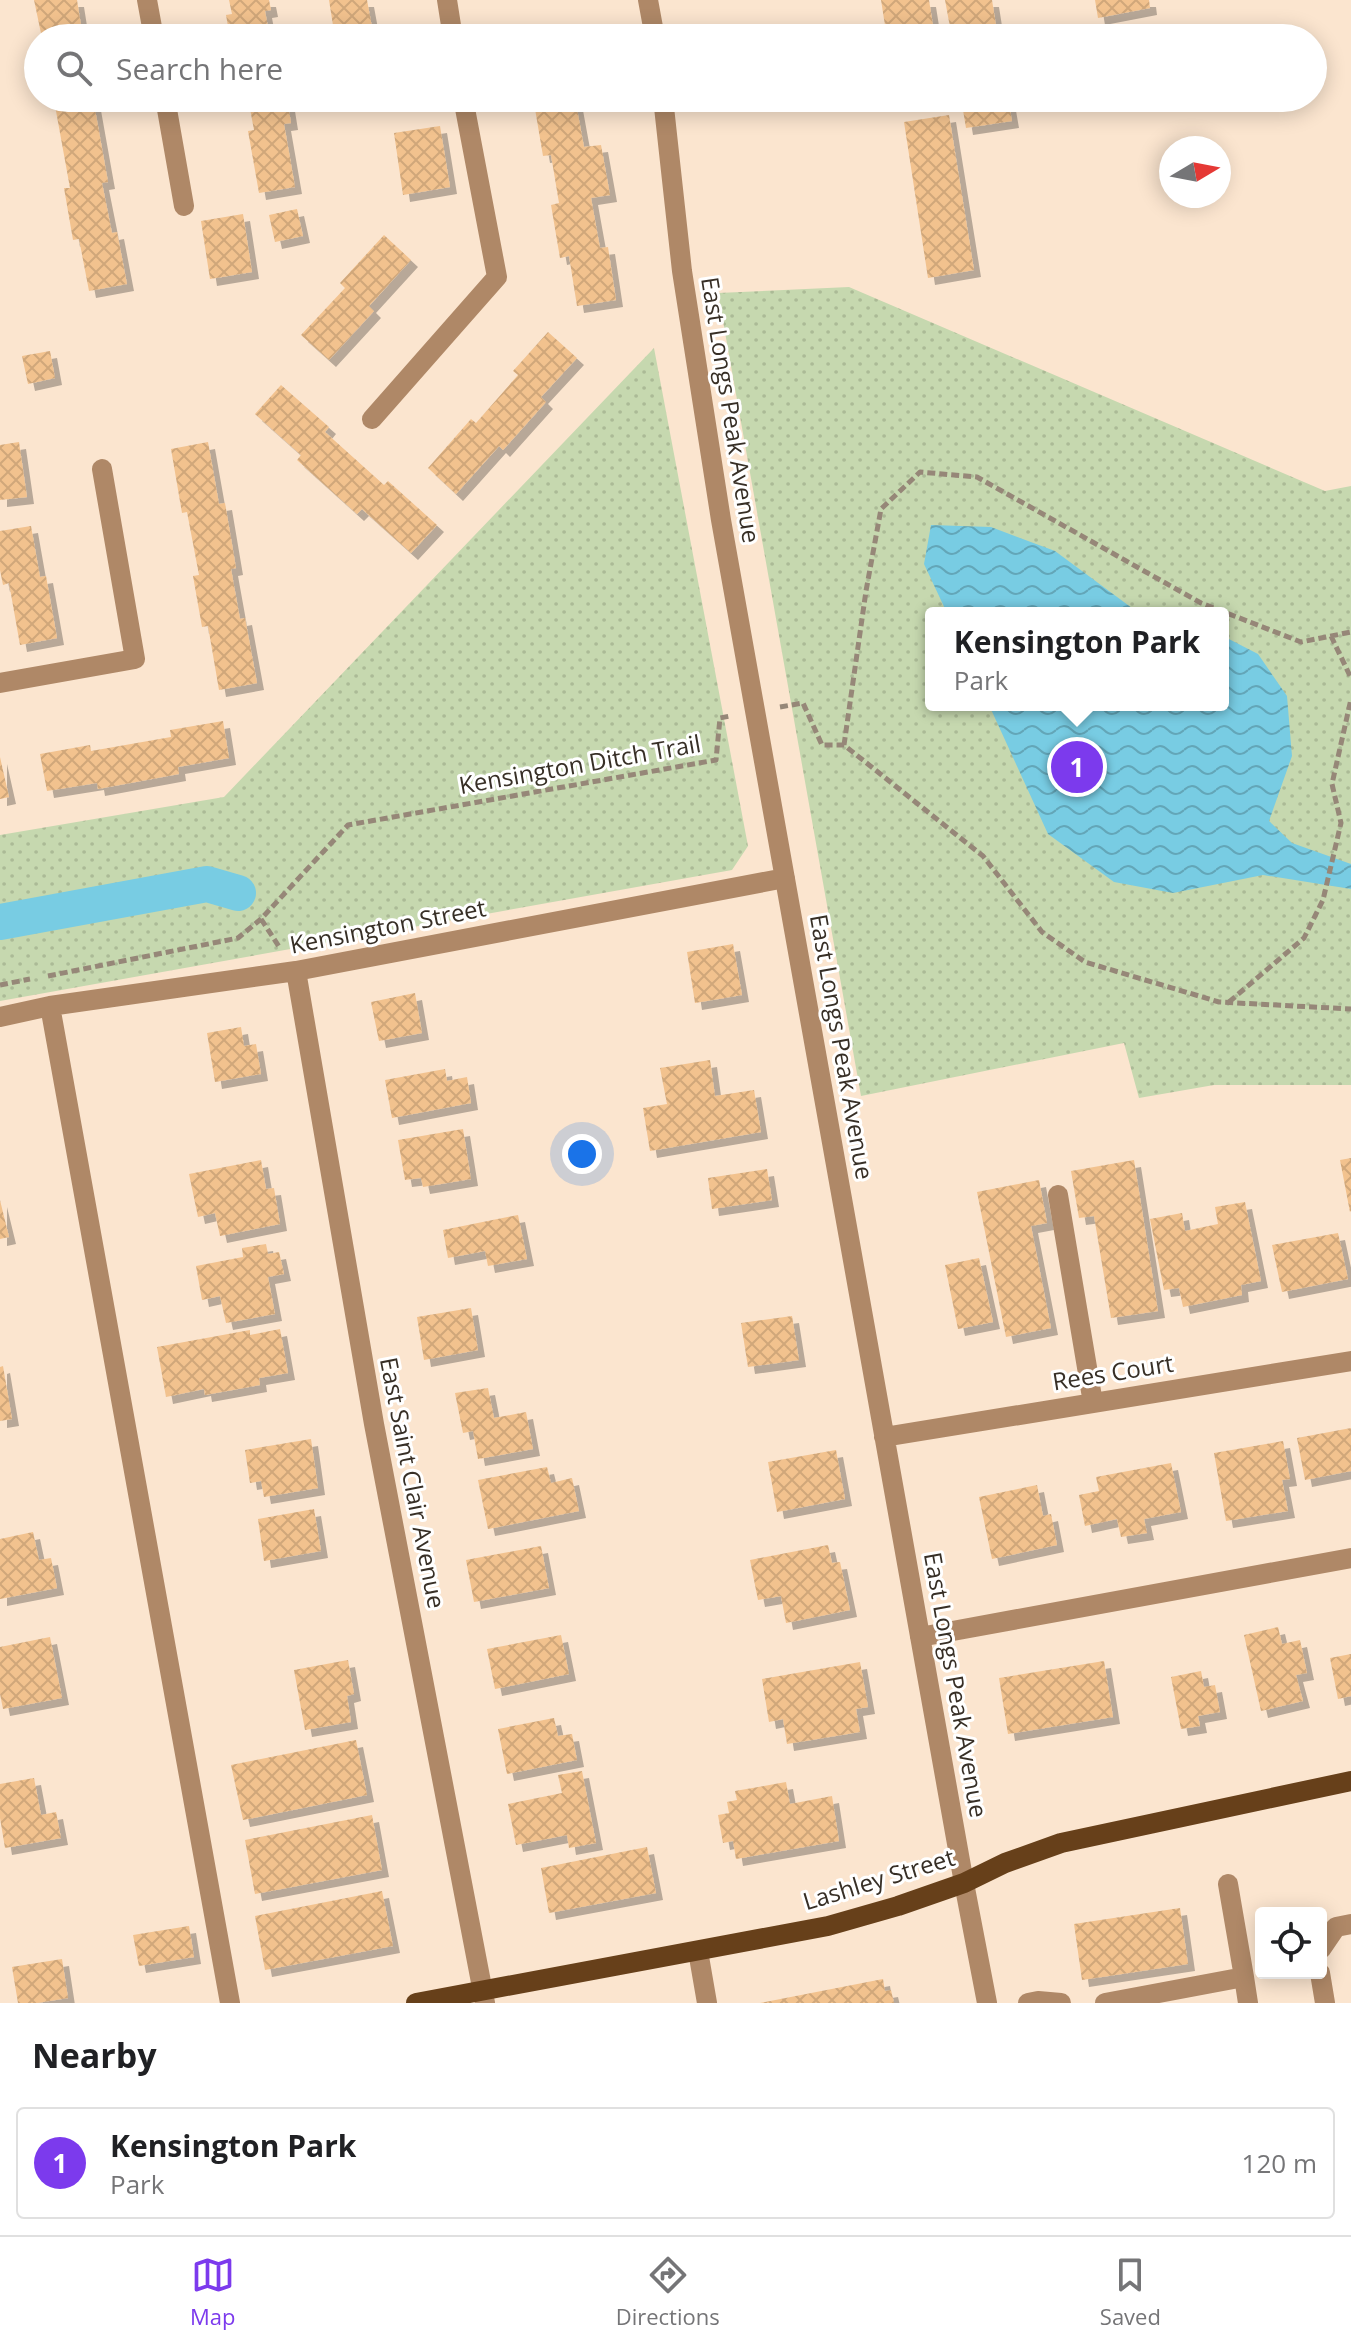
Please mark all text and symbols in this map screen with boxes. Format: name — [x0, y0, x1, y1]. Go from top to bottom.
search box — [24, 24, 1327, 112]
icon: search — [52, 46, 96, 90]
text: Search here — [116, 48, 283, 89]
north arrow — [1159, 136, 1231, 208]
street label: East Longs Peak Avenue — [694, 274, 769, 545]
popup — [925, 607, 1229, 711]
text: Kensington Park — [954, 621, 1200, 662]
text: Park — [954, 662, 1008, 698]
street label: Kensington Ditch Trail — [456, 726, 703, 801]
pin: 1 — [1051, 737, 1103, 797]
street label: Kensington Street — [287, 890, 489, 961]
street label: East Longs Peak Avenue — [803, 911, 882, 1182]
your location — [562, 1134, 602, 1174]
street label: Rees Court — [1050, 1346, 1176, 1397]
street label: East Saint Clair Avenue — [373, 1354, 454, 1611]
street label: East Longs Peak Avenue — [917, 1549, 996, 1820]
street label: Lashley Street — [799, 1840, 958, 1917]
map controls — [1255, 1907, 1327, 1979]
button: locate — [1255, 1907, 1327, 1979]
text: Nearby — [32, 2032, 157, 2078]
text: Kensington Park — [110, 2125, 356, 2166]
text: 1 — [53, 2145, 67, 2181]
text: 120 m — [1242, 2145, 1317, 2181]
text: Park — [110, 2166, 164, 2202]
tab: Map — [190, 2253, 236, 2331]
tab: Directions — [616, 2253, 720, 2331]
tab: Saved — [1100, 2253, 1161, 2331]

